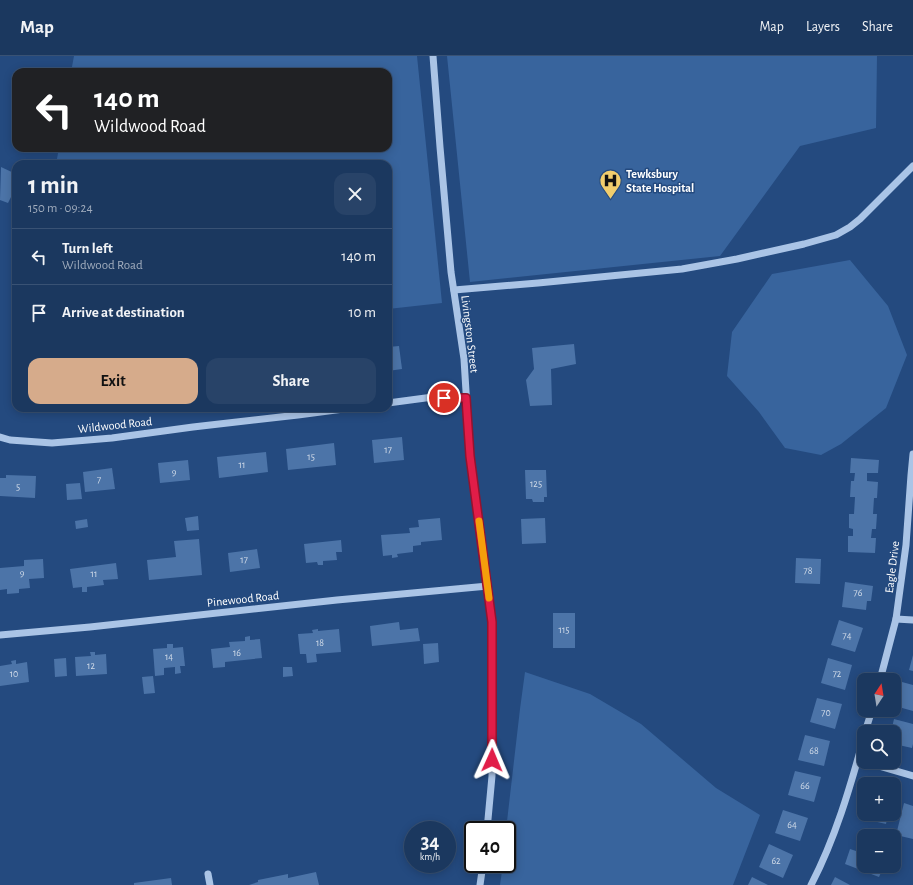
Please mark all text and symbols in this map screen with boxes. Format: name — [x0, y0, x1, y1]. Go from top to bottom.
text: Map — [20, 18, 54, 37]
text: Map — [759, 20, 784, 34]
text: Layers — [806, 20, 840, 34]
text: Share — [862, 20, 893, 34]
icon: left — [28, 84, 80, 136]
text: 140 m — [94, 85, 160, 113]
text: Wildwood Road — [94, 118, 206, 136]
hospital icon: Tewksbury State Hospital — [598, 168, 624, 201]
place label: Tewksbury State Hospital — [626, 168, 694, 194]
button: close — [334, 173, 376, 215]
text: 1 min — [28, 174, 79, 198]
text: 150 m · 09:24 — [28, 202, 93, 215]
text: Turn left — [62, 241, 113, 256]
icon: left — [28, 246, 50, 268]
text: 140 m — [341, 249, 376, 264]
text: Wildwood Road — [62, 259, 143, 272]
street label: Livingston Street — [459, 294, 481, 374]
icon: arrive — [28, 302, 50, 324]
text: Arrive at destination — [62, 305, 185, 320]
text: 10 m — [348, 305, 376, 320]
button: Exit — [28, 358, 198, 404]
button: Share — [206, 358, 376, 404]
pin — [427, 381, 461, 415]
icon: arrive — [433, 387, 455, 409]
street label: Wildwood Road — [77, 415, 153, 435]
house number: 17 — [384, 445, 392, 455]
house number: 15 — [307, 452, 315, 462]
house number: 11 — [239, 460, 245, 470]
house number: 9 — [172, 467, 177, 477]
house number: 7 — [97, 475, 101, 485]
house number: 125 — [530, 479, 542, 489]
house number: 5 — [16, 482, 20, 492]
street label: Eagle Drive — [883, 540, 901, 594]
house number: 17 — [240, 555, 248, 565]
house number: 78 — [804, 566, 813, 576]
house number: 9 — [20, 568, 25, 578]
house number: 11 — [91, 569, 97, 579]
house number: 76 — [854, 588, 863, 598]
street label: Pinewood Road — [206, 589, 280, 609]
house number: 115 — [558, 625, 570, 635]
house number: 74 — [843, 631, 852, 641]
house number: 18 — [316, 638, 324, 648]
house number: 16 — [233, 648, 241, 658]
house number: 14 — [165, 652, 173, 662]
house number: 12 — [87, 661, 95, 671]
house number: 10 — [10, 669, 18, 679]
house number: 72 — [833, 669, 842, 679]
north arrow — [857, 673, 901, 717]
map controls — [857, 673, 901, 873]
house number: 70 — [821, 708, 831, 718]
button: search — [857, 725, 901, 769]
position arrow — [471, 739, 513, 781]
house number: 68 — [809, 746, 819, 756]
button: + — [857, 777, 901, 821]
house number: 66 — [800, 781, 810, 791]
house number: 64 — [787, 820, 797, 830]
speed limit sign: 40 — [464, 821, 516, 873]
button: − — [857, 829, 901, 873]
text: 34 — [421, 832, 439, 852]
text: km/h — [420, 852, 440, 862]
house number: 62 — [771, 856, 781, 866]

